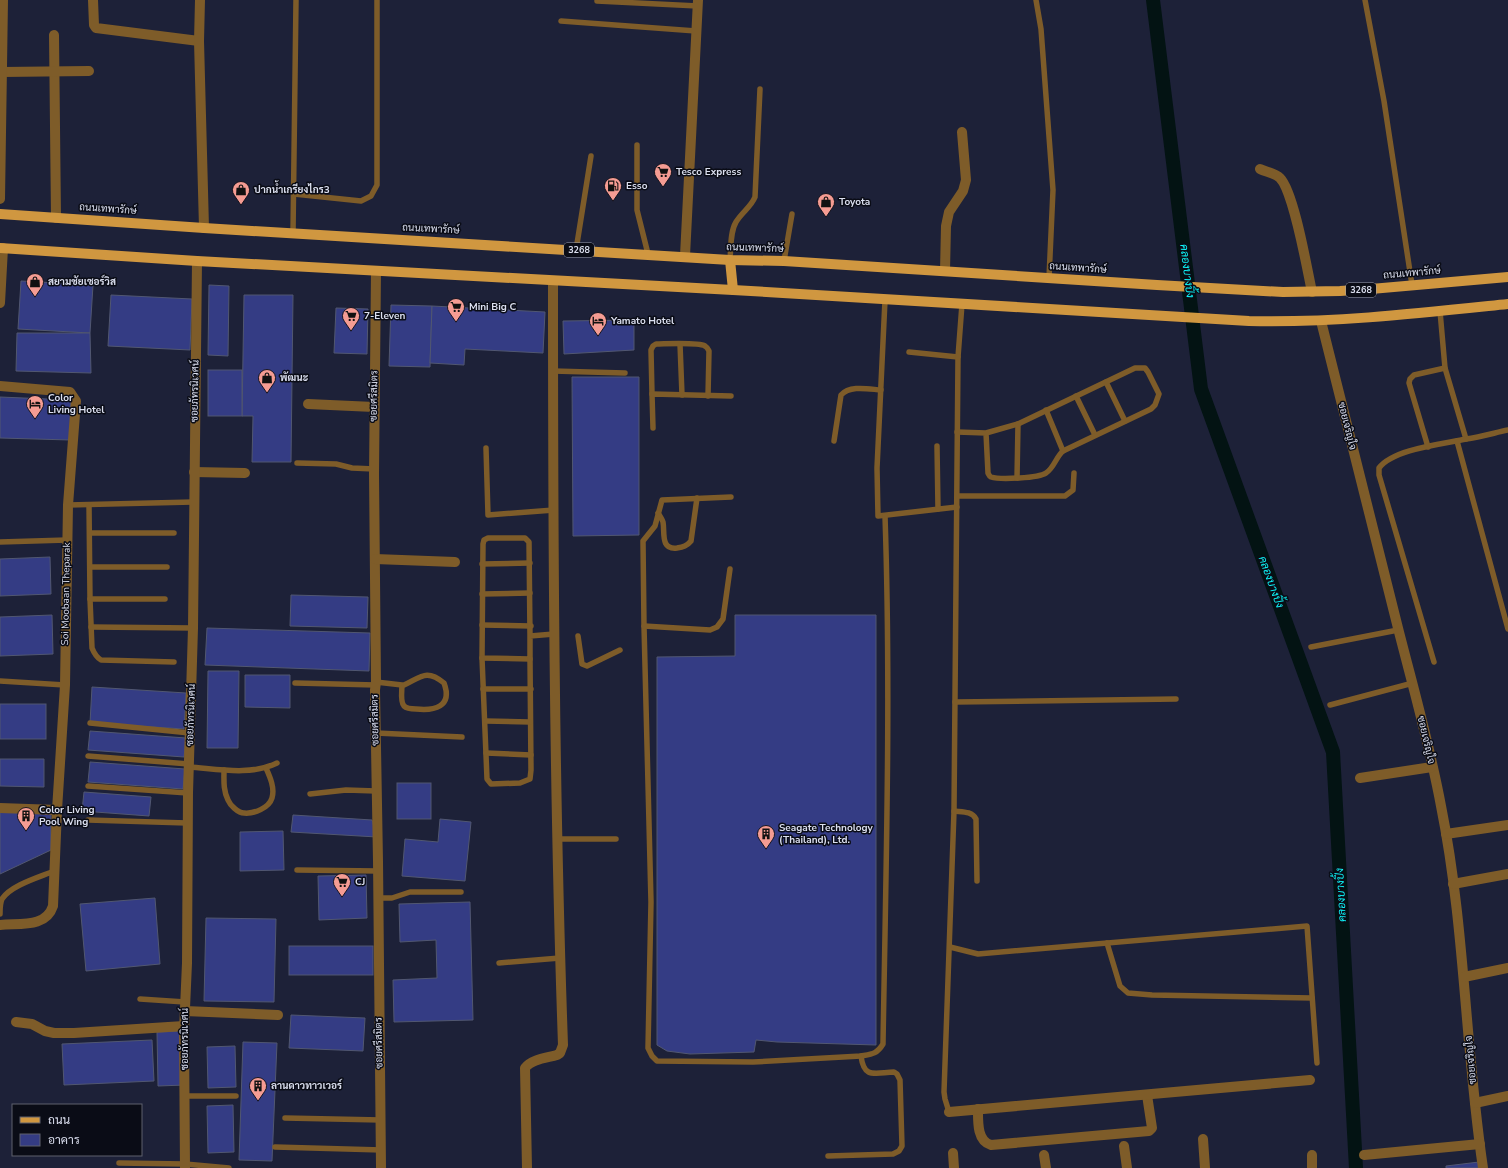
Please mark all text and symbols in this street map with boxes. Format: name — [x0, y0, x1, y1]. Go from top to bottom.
supermarket icon: Tesco Express — [653, 162, 673, 187]
place label: Tesco Express — [676, 165, 741, 179]
fuel station icon: Esso — [603, 176, 623, 201]
place label: Esso — [626, 179, 648, 193]
shop icon: ปากน้ำเกรียงไกร3 — [231, 180, 251, 205]
place label: ปากน้ำเกรียงไกร3 — [254, 180, 330, 197]
shop icon: Toyota — [816, 192, 836, 217]
place label: Toyota — [839, 195, 870, 209]
street label: ถนนเทพารักษ์ — [79, 199, 138, 218]
street label: ถนนเทพารักษ์ — [402, 220, 460, 238]
street label: ถนนเทพารักษ์ — [726, 239, 784, 256]
road number: 3268 — [564, 243, 594, 257]
water label: คลองบางปิ้ง — [1176, 243, 1201, 299]
street label: ถนนเทพารักษ์ — [1049, 258, 1108, 277]
street label: ถนนเทพารักษ์ — [1383, 262, 1442, 282]
shop icon: สยามชัยเซอร์วิส — [25, 272, 45, 297]
place label: สยามชัยเซอร์วิส — [48, 274, 116, 289]
road number: 3268 — [1346, 283, 1376, 297]
supermarket icon: Mini Big C — [446, 297, 466, 322]
place label: Mini Big C — [469, 300, 517, 314]
supermarket icon: 7-Eleven — [341, 306, 361, 331]
place label: 7-Eleven — [364, 309, 405, 323]
hotel icon: Yamato Hotel — [588, 311, 608, 336]
place label: Yamato Hotel — [610, 314, 675, 328]
street label: ซอยภัทรนิเวศน์ — [186, 360, 203, 422]
shop icon: พัฒนะ — [257, 368, 277, 393]
street label: ซอยศรีสมิตร — [367, 370, 381, 422]
place label: พัฒนะ — [280, 371, 309, 385]
place label: Color Living Hotel — [48, 391, 105, 417]
hotel icon: Color Living Hotel — [25, 394, 45, 419]
street label: ซอยเจริญใจ — [1334, 401, 1360, 451]
street label: Soi Moobaan Theparak — [58, 541, 74, 646]
water label: คลองบางปิ้ง — [1255, 553, 1291, 610]
street label: ซอยภัทรนิเวศน์ — [182, 684, 199, 746]
street label: ซอยศรีสมิตร — [368, 694, 382, 746]
street label: ซอยเจริญใจ — [1414, 715, 1438, 765]
place label: Color Living Pool Wing — [39, 803, 95, 829]
building icon: Color Living Pool Wing — [16, 806, 36, 831]
place label: Seagate Technology (Thailand), Ltd. — [779, 821, 874, 847]
building icon: Seagate Technology (Thailand), Ltd. — [756, 824, 776, 849]
water label: คลองบางปิ้ง — [1329, 868, 1350, 923]
supermarket icon: CJ — [332, 872, 352, 897]
place label: CJ — [355, 875, 365, 889]
street label: ซอยภัทรนิเวศน์ — [177, 1008, 192, 1070]
street label: ซอยศรีสมิตร — [372, 1017, 386, 1069]
street label: ซอยเจริญใจ — [1462, 1035, 1480, 1085]
building icon: ลานดาวทาวเวอร์ — [248, 1076, 268, 1101]
place label: ลานดาวทาวเวอร์ — [271, 1078, 343, 1093]
legend — [12, 1104, 142, 1156]
text: ถนน — [48, 1112, 71, 1128]
text: อาคาร — [48, 1132, 80, 1148]

